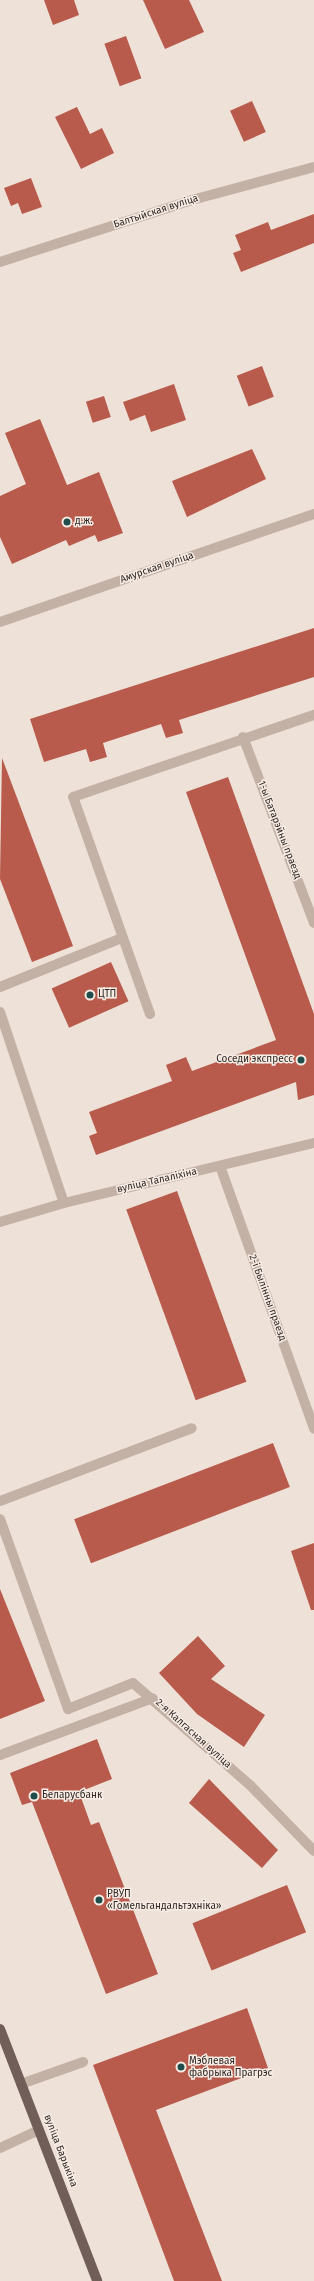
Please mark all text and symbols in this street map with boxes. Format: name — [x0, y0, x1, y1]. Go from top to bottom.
street label: Балтыйская вуліца — [112, 193, 200, 231]
place label: д.ж. — [75, 516, 93, 528]
marker: д.ж. — [62, 517, 72, 527]
street label: Амурская вуліца — [119, 550, 195, 586]
street label: 1-ы Батарэйны праезд — [255, 779, 303, 881]
place label: ЦТП — [98, 989, 116, 1001]
marker: ЦТП — [85, 990, 95, 1000]
place label: Соседи экспресс — [216, 1054, 293, 1066]
marker: Соседи экспресс — [296, 1055, 306, 1065]
street label: вуліца Талаліхіна — [116, 1166, 198, 1196]
street label: 2-і Былінны праезд — [246, 1253, 288, 1343]
street label: 2-я Калгасная вуліца — [153, 1697, 233, 1771]
place label: Беларусбанк — [42, 1790, 102, 1802]
marker: Беларусбанк — [29, 1791, 39, 1801]
place label: РВУП «Гомельгандальтэхніка» — [107, 1888, 222, 1912]
marker: РВУП «Гомельгандальтэхніка» — [94, 1895, 104, 1905]
place label: Мэблевая фабрыка Прагрэс — [189, 2055, 272, 2078]
marker: Мэблевая фабрыка Прагрэс — [176, 2062, 186, 2072]
street label: вуліца Барыкіна — [41, 2113, 79, 2189]

